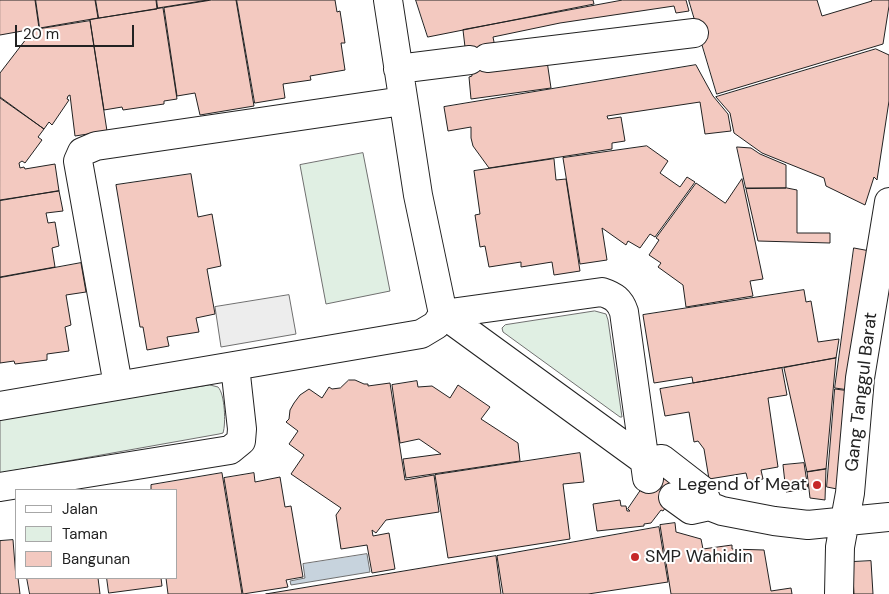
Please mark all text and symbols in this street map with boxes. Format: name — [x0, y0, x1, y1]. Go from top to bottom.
scale bar — [18, 15, 136, 47]
text: 20 m — [23, 24, 59, 44]
street label: Gang Tanggul Barat — [841, 311, 883, 473]
place label: Legend of Meat — [678, 474, 807, 496]
marker: Legend of Meat — [811, 479, 823, 491]
legend — [15, 489, 178, 579]
text: Jalan — [62, 499, 98, 519]
text: Taman — [62, 524, 108, 544]
place label: SMP Wahidin — [645, 546, 753, 568]
text: Bangunan — [62, 549, 130, 569]
marker: SMP Wahidin — [629, 551, 641, 563]

